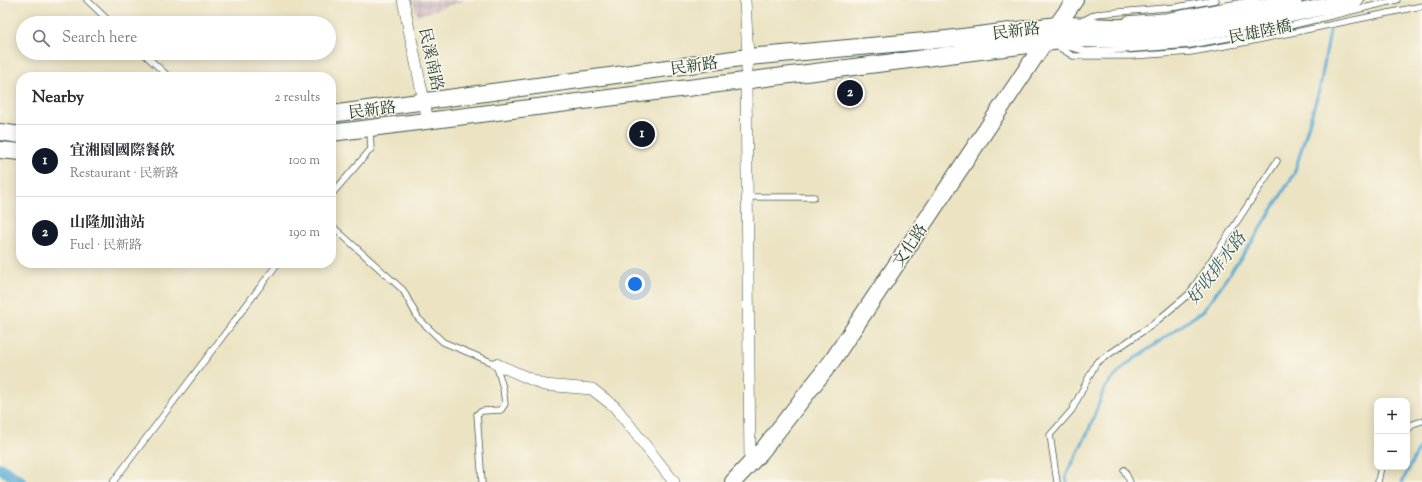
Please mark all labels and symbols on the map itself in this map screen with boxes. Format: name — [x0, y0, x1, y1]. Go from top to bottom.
street label: 民雄陸橋 — [1227, 16, 1294, 51]
street label: 民新路 — [991, 18, 1042, 47]
street label: 民溪南路 — [412, 26, 447, 93]
street label: 民新路 — [669, 53, 720, 82]
pin: 2 — [837, 78, 863, 108]
street label: 民新路 — [347, 97, 398, 126]
pin: 1 — [629, 119, 655, 149]
street label: 文化路 — [888, 220, 934, 273]
water label: 好收排水路 — [1182, 227, 1253, 310]
your location — [625, 274, 645, 294]

